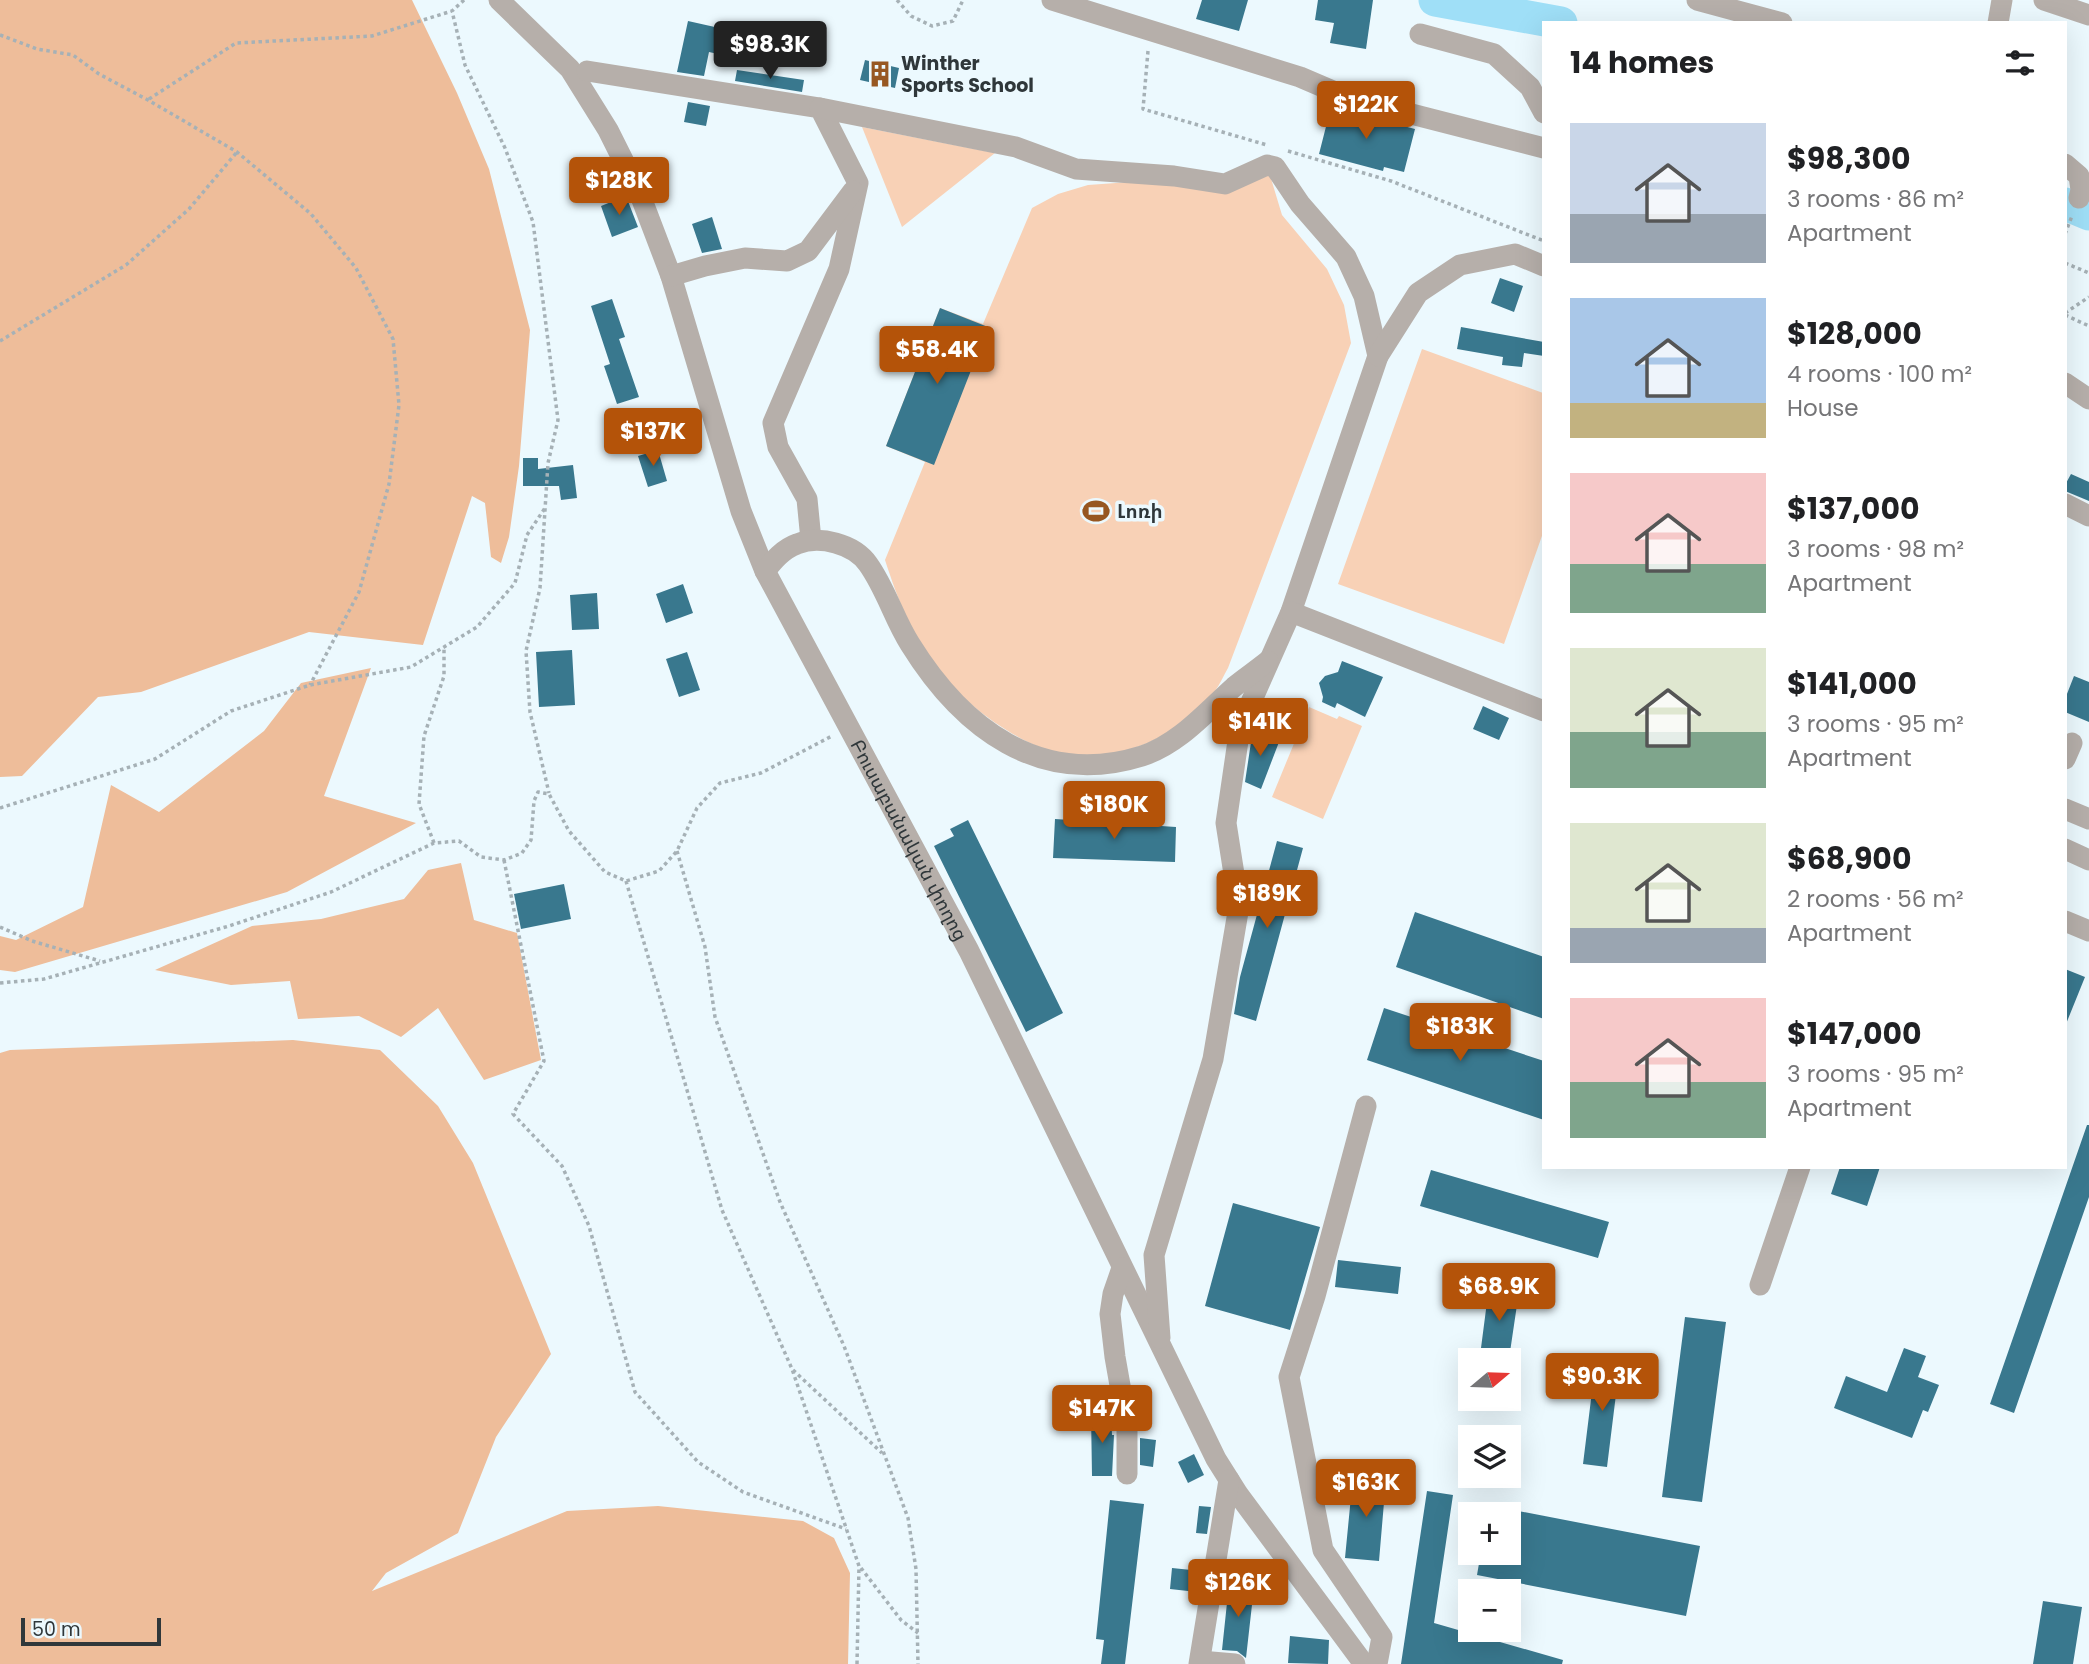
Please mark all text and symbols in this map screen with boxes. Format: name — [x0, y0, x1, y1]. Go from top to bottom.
pin: $98.3K — [713, 22, 827, 81]
text: $98.3K — [730, 28, 810, 60]
text: 14 homes — [1570, 41, 1714, 84]
icon: filters — [2001, 44, 2039, 82]
place label: Winther Sports School — [901, 50, 1034, 99]
building icon: Winther Sports School — [865, 59, 895, 89]
pin: $122K — [1317, 82, 1415, 141]
text: $122K — [1333, 88, 1399, 120]
text: $98,300 — [1787, 137, 1911, 180]
icon: home — [1626, 151, 1710, 235]
pin: $128K — [570, 158, 668, 217]
text: $128K — [585, 164, 653, 196]
text: 3 rooms · 86 m² — [1787, 183, 1964, 215]
text: Apartment — [1787, 217, 1912, 249]
text: $128,000 — [1787, 312, 1922, 355]
pin: $58.4K — [880, 326, 994, 386]
icon: home — [1626, 326, 1710, 410]
text: $58.4K — [895, 333, 979, 365]
text: 4 rooms · 100 m² — [1787, 358, 1972, 390]
text: House — [1787, 392, 1859, 424]
pin: $137K — [604, 408, 702, 468]
text: $137K — [620, 415, 686, 447]
text: $137,000 — [1787, 487, 1920, 530]
sports icon: Լոռի — [1081, 496, 1111, 526]
place label: Լոռի — [1117, 498, 1163, 525]
icon: home — [1626, 501, 1710, 585]
text: 3 rooms · 98 m² — [1787, 533, 1964, 565]
text: Apartment — [1787, 567, 1912, 599]
text: $141,000 — [1787, 662, 1917, 705]
icon: home — [1626, 676, 1710, 760]
pin: $141K — [1211, 698, 1309, 758]
text: $141K — [1228, 705, 1292, 737]
text: 3 rooms · 95 m² — [1787, 708, 1964, 740]
street label: Բուսաբանական փողոց — [844, 735, 974, 946]
text: Apartment — [1787, 742, 1912, 774]
pin: $180K — [1065, 782, 1163, 841]
text: $180K — [1079, 788, 1149, 820]
text: $68,900 — [1787, 837, 1911, 880]
icon: home — [1626, 851, 1710, 935]
pin: $189K — [1218, 870, 1316, 930]
text: $189K — [1233, 877, 1301, 909]
text: 2 rooms · 56 m² — [1787, 883, 1964, 915]
text: Apartment — [1787, 917, 1912, 949]
pin: $183K — [1411, 1004, 1509, 1063]
text: $183K — [1426, 1010, 1494, 1042]
text: $147,000 — [1787, 1012, 1922, 1055]
icon: home — [1626, 1026, 1710, 1110]
text: 3 rooms · 95 m² — [1787, 1058, 1964, 1090]
text: Apartment — [1787, 1092, 1912, 1124]
pin: $68.9K — [1442, 1264, 1556, 1323]
text: $68.9K — [1458, 1270, 1540, 1302]
north arrow — [1458, 1348, 1521, 1410]
map controls — [1458, 1348, 1521, 1642]
pin: $90.3K — [1545, 1354, 1659, 1413]
text: $90.3K — [1562, 1360, 1642, 1392]
pin: $147K — [1053, 1386, 1151, 1445]
text: $147K — [1068, 1392, 1136, 1424]
button: layers — [1458, 1425, 1521, 1488]
pin: $163K — [1317, 1460, 1415, 1519]
text: $163K — [1332, 1466, 1400, 1498]
button: + — [1458, 1502, 1521, 1565]
pin: $126K — [1189, 1560, 1287, 1619]
text: $126K — [1204, 1566, 1272, 1598]
button: − — [1458, 1579, 1521, 1642]
scale bar — [21, 1615, 161, 1647]
text: 50 m — [32, 1616, 81, 1643]

